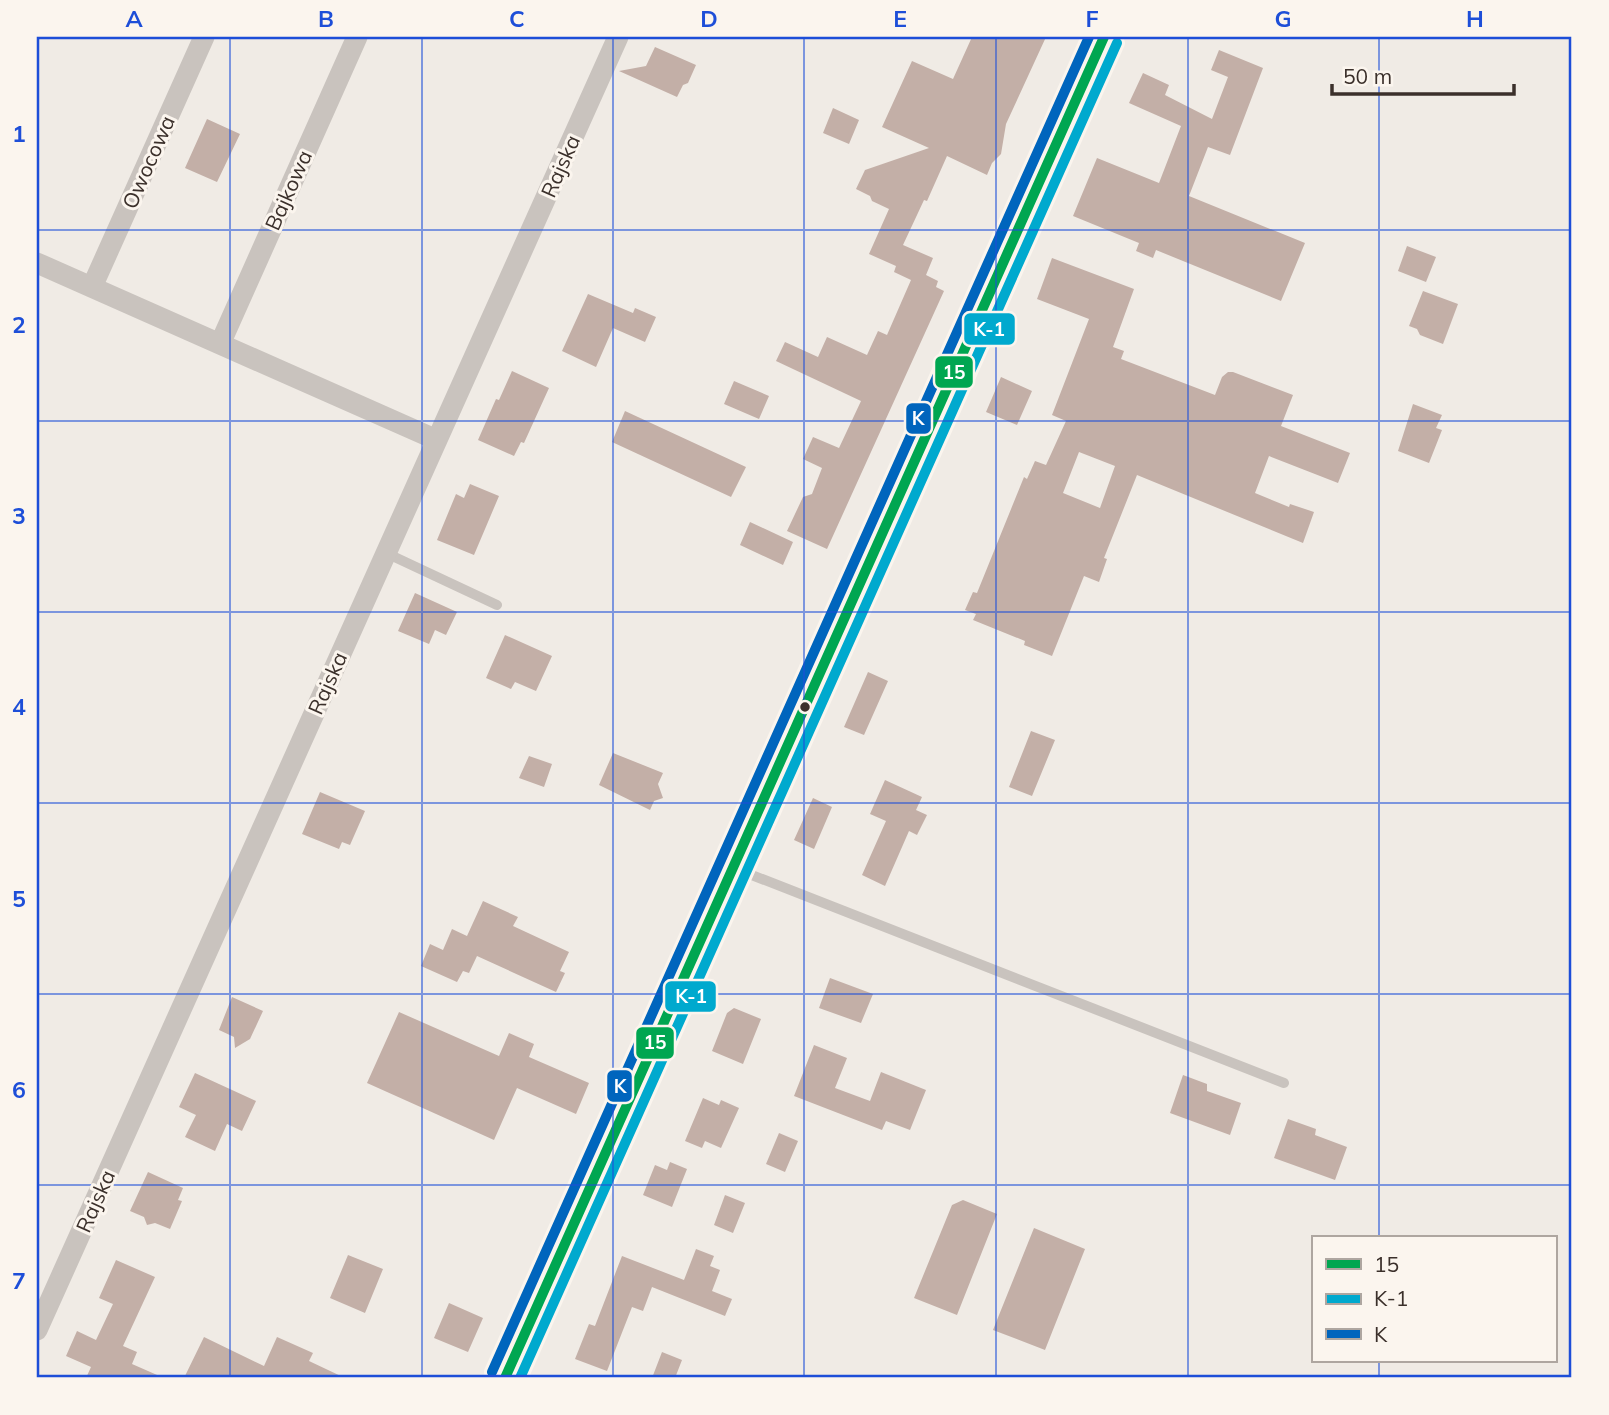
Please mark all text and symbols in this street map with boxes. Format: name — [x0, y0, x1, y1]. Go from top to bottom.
text: A — [125, 4, 143, 33]
text: B — [318, 4, 334, 33]
text: C — [509, 4, 525, 33]
text: D — [700, 4, 718, 33]
text: E — [893, 4, 907, 33]
text: F — [1085, 4, 1099, 33]
text: G — [1274, 4, 1292, 33]
text: H — [1466, 4, 1484, 33]
scale bar — [1332, 52, 1514, 96]
text: 50 m — [1343, 63, 1392, 89]
street label: Owocowa — [116, 112, 180, 212]
text: 1 — [12, 119, 26, 148]
street label: Rajska — [535, 131, 585, 201]
street label: Bajkowa — [259, 146, 317, 234]
text: 2 — [12, 310, 26, 339]
line badge: K-1 — [963, 312, 1016, 346]
text: K-1 — [973, 317, 1005, 341]
line badge: 15 — [934, 355, 974, 389]
text: 15 — [943, 360, 965, 384]
line badge: K — [905, 402, 932, 435]
text: K — [912, 406, 926, 430]
text: 3 — [12, 501, 26, 530]
street label: Rajska — [302, 648, 352, 718]
text: 4 — [12, 692, 26, 721]
unlabelled marker — [798, 700, 812, 714]
text: 5 — [12, 884, 26, 913]
line badge: K-1 — [664, 980, 717, 1013]
text: K-1 — [675, 984, 707, 1008]
line badge: 15 — [635, 1026, 675, 1060]
text: 15 — [644, 1030, 666, 1054]
line badge: K — [606, 1069, 633, 1103]
text: K — [614, 1074, 628, 1098]
text: 6 — [12, 1075, 26, 1104]
street label: Rajska — [70, 1166, 120, 1236]
legend — [1312, 1236, 1556, 1362]
text: 15 — [1374, 1251, 1399, 1277]
text: 7 — [12, 1266, 26, 1295]
text: K-1 — [1374, 1285, 1408, 1311]
text: K — [1374, 1321, 1388, 1347]

